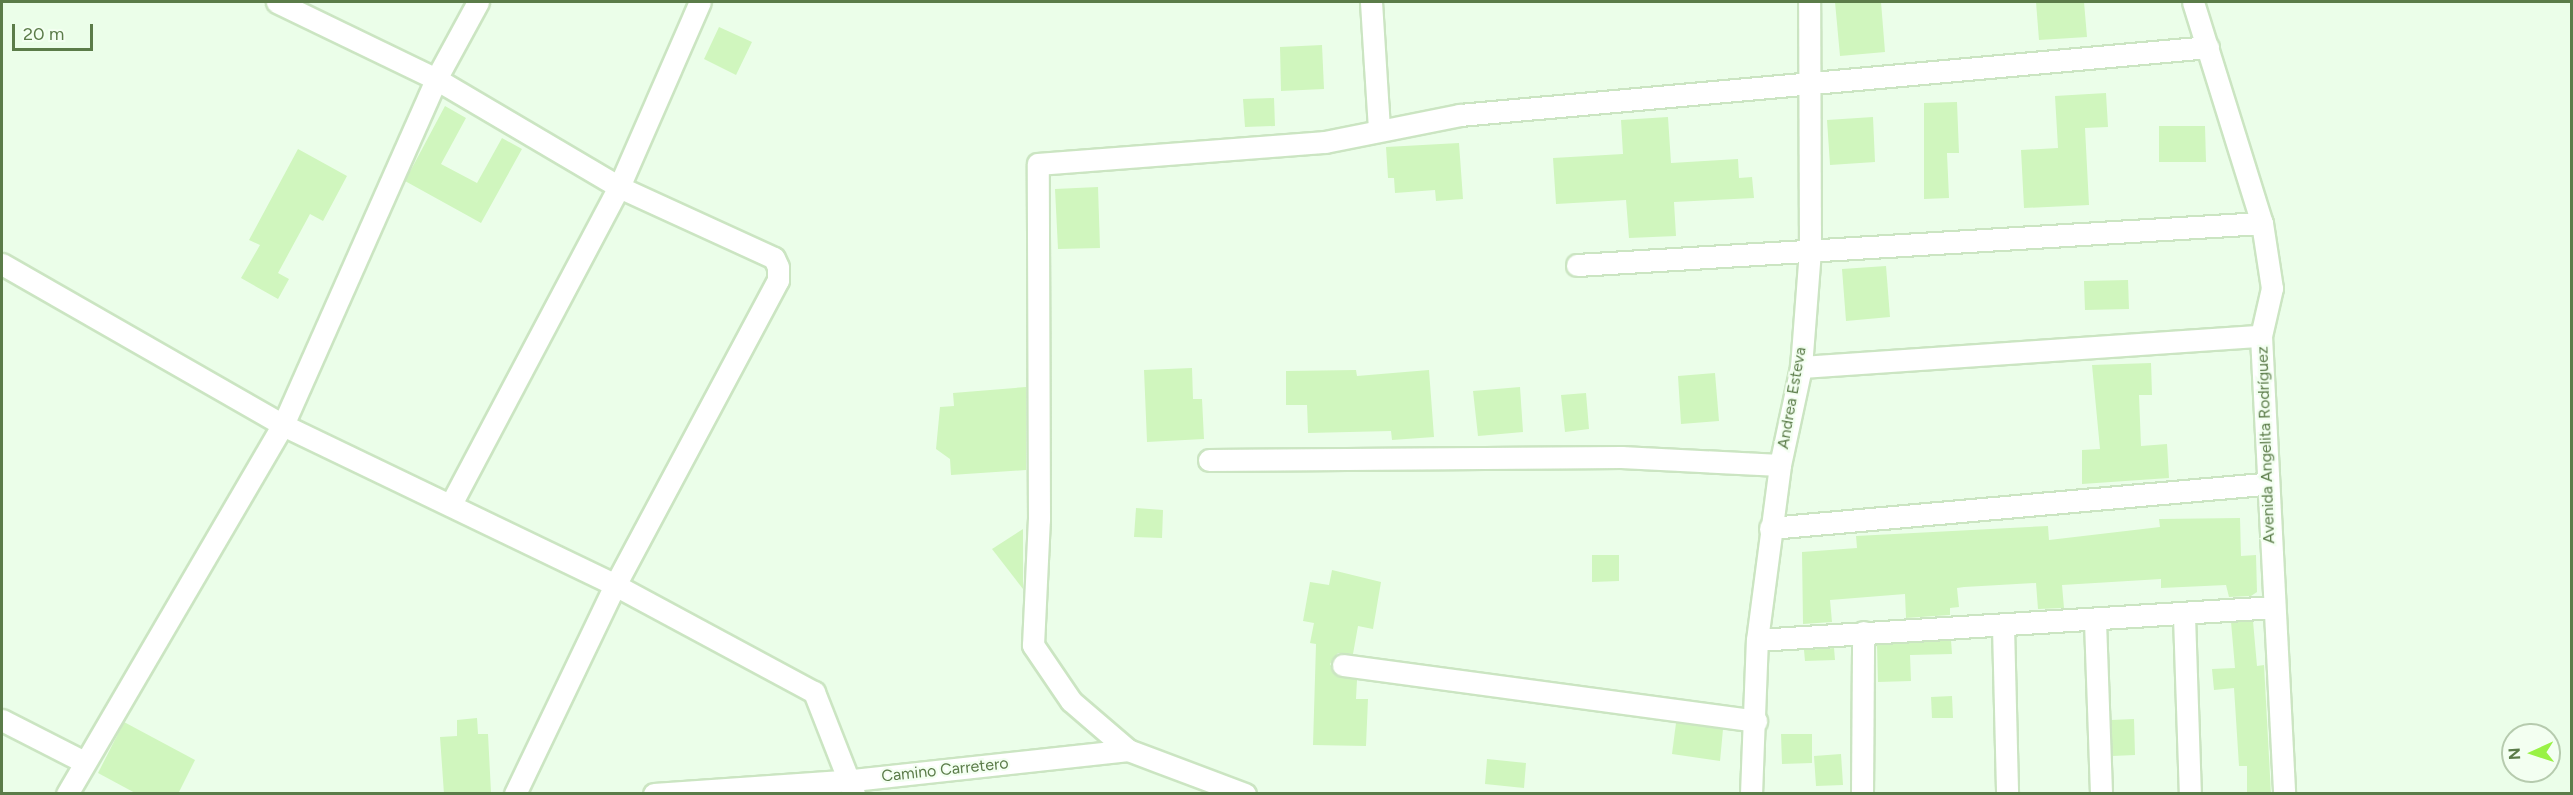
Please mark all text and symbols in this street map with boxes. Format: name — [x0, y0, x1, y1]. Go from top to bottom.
scale bar — [15, 12, 96, 50]
text: 20 m — [23, 23, 64, 45]
street label: Andrea Esteva — [1774, 346, 1810, 450]
street label: Avenida Angelita Rodríguez — [2253, 346, 2279, 544]
north arrow — [2501, 723, 2561, 783]
text: N — [2505, 747, 2524, 761]
street label: Camino Carretero — [880, 754, 1010, 786]

